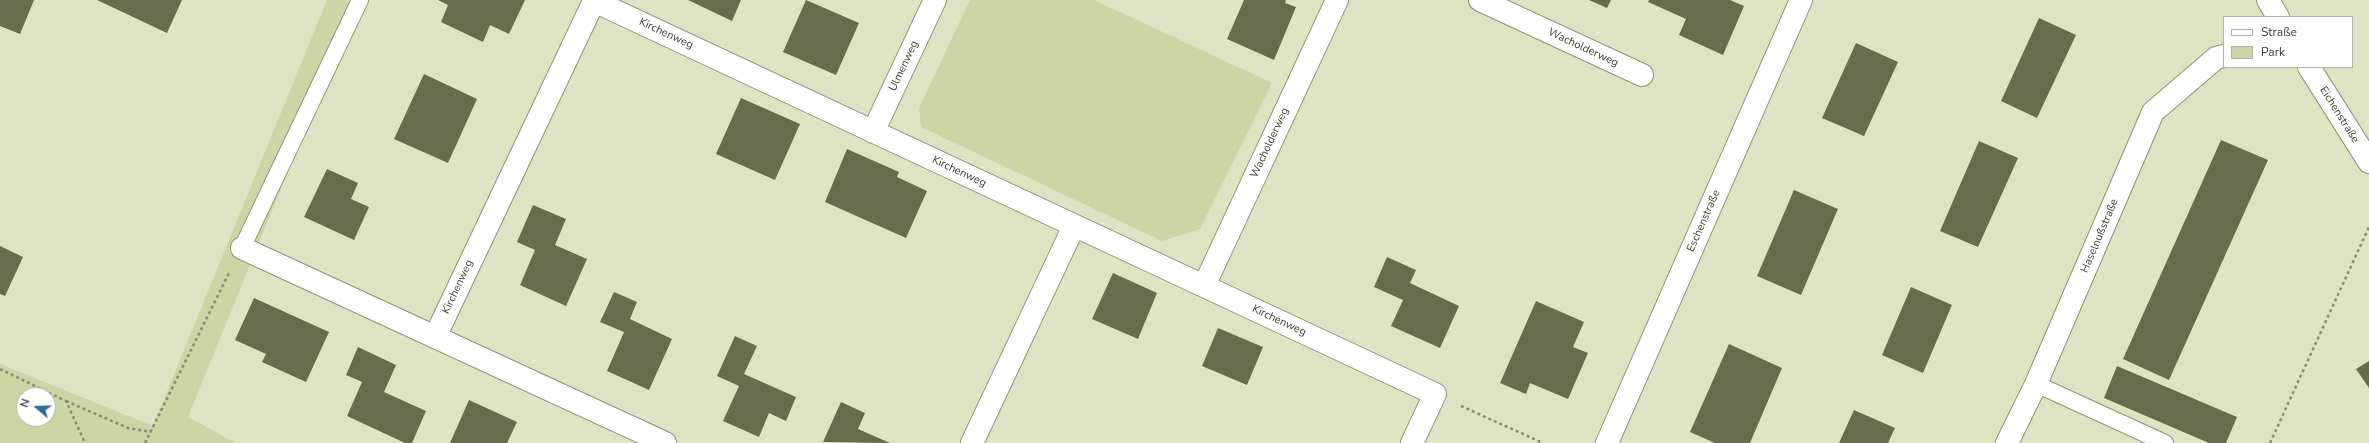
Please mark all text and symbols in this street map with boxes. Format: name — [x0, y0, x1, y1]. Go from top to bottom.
street label: Kirchenweg — [637, 16, 695, 52]
legend — [2223, 16, 2353, 68]
text: Straße — [2261, 24, 2297, 40]
street label: Wacholderweg — [1546, 26, 1620, 70]
street label: Ulmenweg — [887, 39, 921, 93]
text: Park — [2261, 44, 2285, 60]
street label: Eichenstraße — [2316, 84, 2362, 146]
street label: Wacholderweg — [1248, 106, 1292, 180]
street label: Kirchenweg — [930, 154, 988, 190]
street label: Eschenstraße — [1684, 188, 1724, 254]
street label: Haselnußstraße — [2078, 197, 2122, 275]
street label: Kirchenweg — [440, 258, 476, 316]
street label: Kirchenweg — [1250, 303, 1308, 339]
north arrow — [16, 387, 56, 427]
text: N — [17, 397, 34, 410]

